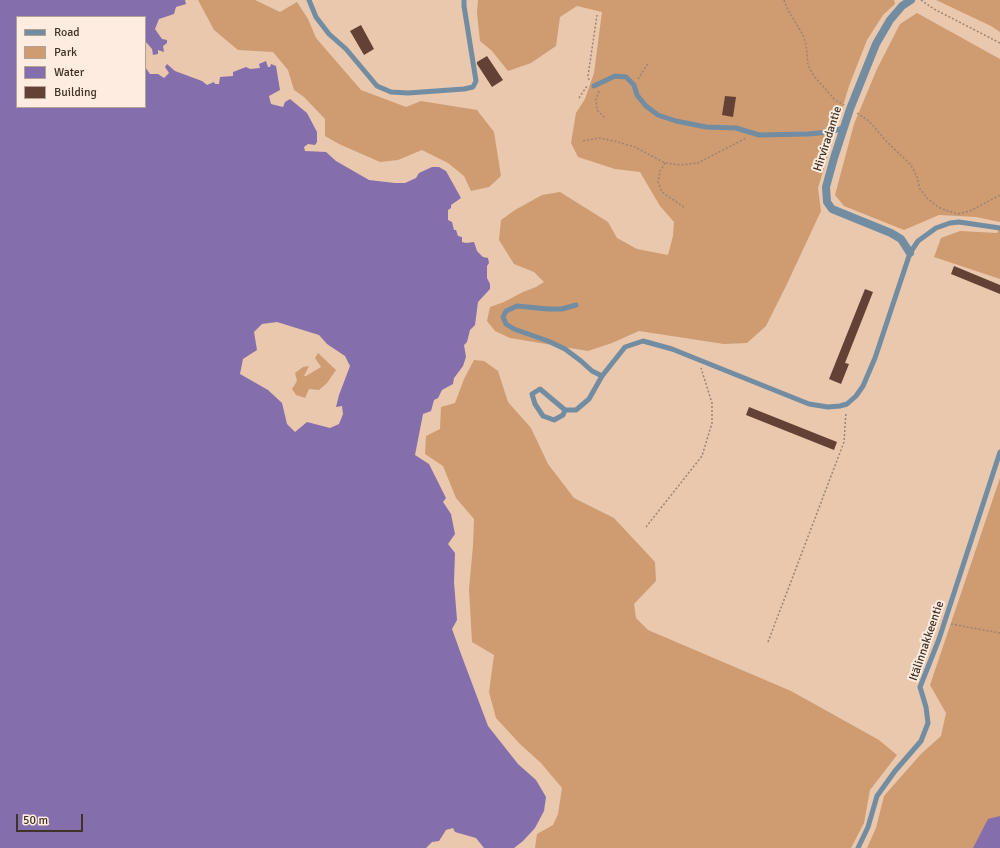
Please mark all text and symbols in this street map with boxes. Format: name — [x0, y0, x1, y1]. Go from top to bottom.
legend — [16, 16, 146, 108]
text: Road — [54, 25, 80, 40]
text: Park — [54, 45, 77, 60]
text: Water — [54, 65, 84, 80]
text: Building — [54, 85, 97, 100]
street label: Hirviradantie — [811, 105, 845, 173]
street label: Itälinnakkeentie — [907, 599, 947, 683]
scale bar — [18, 806, 85, 832]
text: 50 m — [23, 813, 48, 828]

